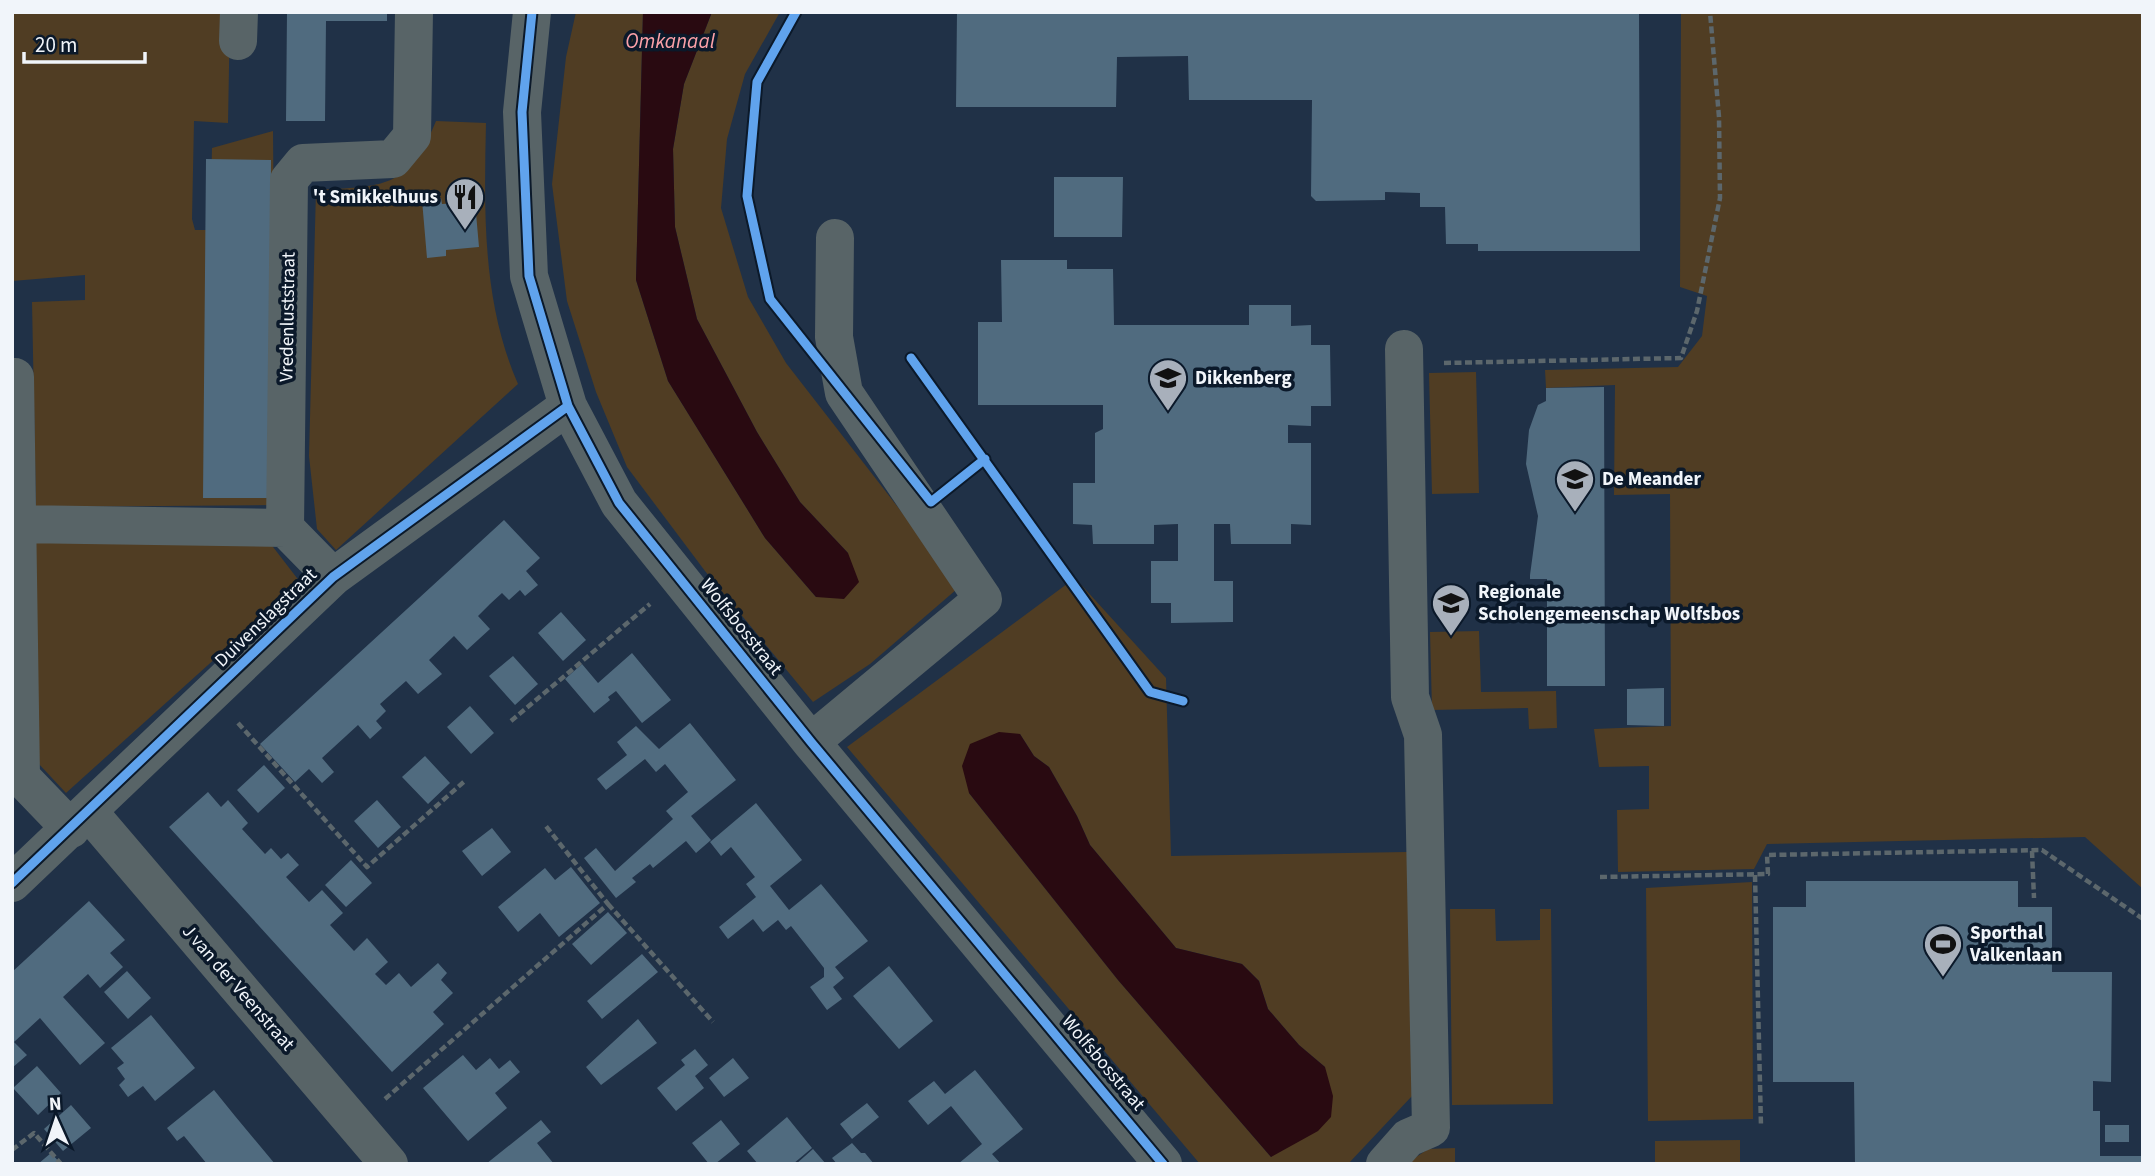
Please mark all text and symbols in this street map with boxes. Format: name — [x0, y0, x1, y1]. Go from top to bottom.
scale bar — [24, 21, 145, 65]
water label: Omkanaal — [625, 26, 716, 56]
text: 20 m — [35, 30, 77, 60]
restaurant icon: 't Smikkelhuus — [444, 176, 486, 231]
place label: 't Smikkelhuus — [313, 184, 438, 211]
street label: Vredenluststraat — [273, 251, 303, 382]
school or university icon: Dikkenberg — [1147, 357, 1189, 412]
place label: Dikkenberg — [1195, 365, 1292, 392]
school or university icon: De Meander — [1554, 458, 1596, 513]
place label: De Meander — [1602, 466, 1701, 493]
street label: Duivenslagstraat — [209, 562, 324, 674]
street label: Wolfsbosstraat — [693, 573, 789, 682]
place label: Regionale Scholengemeenschap Wolfsbos — [1478, 579, 1740, 628]
school or university icon: Regionale Scholengemeenschap Wolfsbos — [1430, 582, 1472, 637]
street label: J van der Veenstraat — [175, 919, 301, 1058]
place label: Sporthal Valkenlaan — [1969, 920, 2062, 969]
sports icon: Sporthal Valkenlaan — [1922, 923, 1964, 978]
street label: Wolfsbosstraat — [1055, 1009, 1152, 1117]
north arrow — [21, 1085, 91, 1155]
text: N — [48, 1091, 62, 1118]

